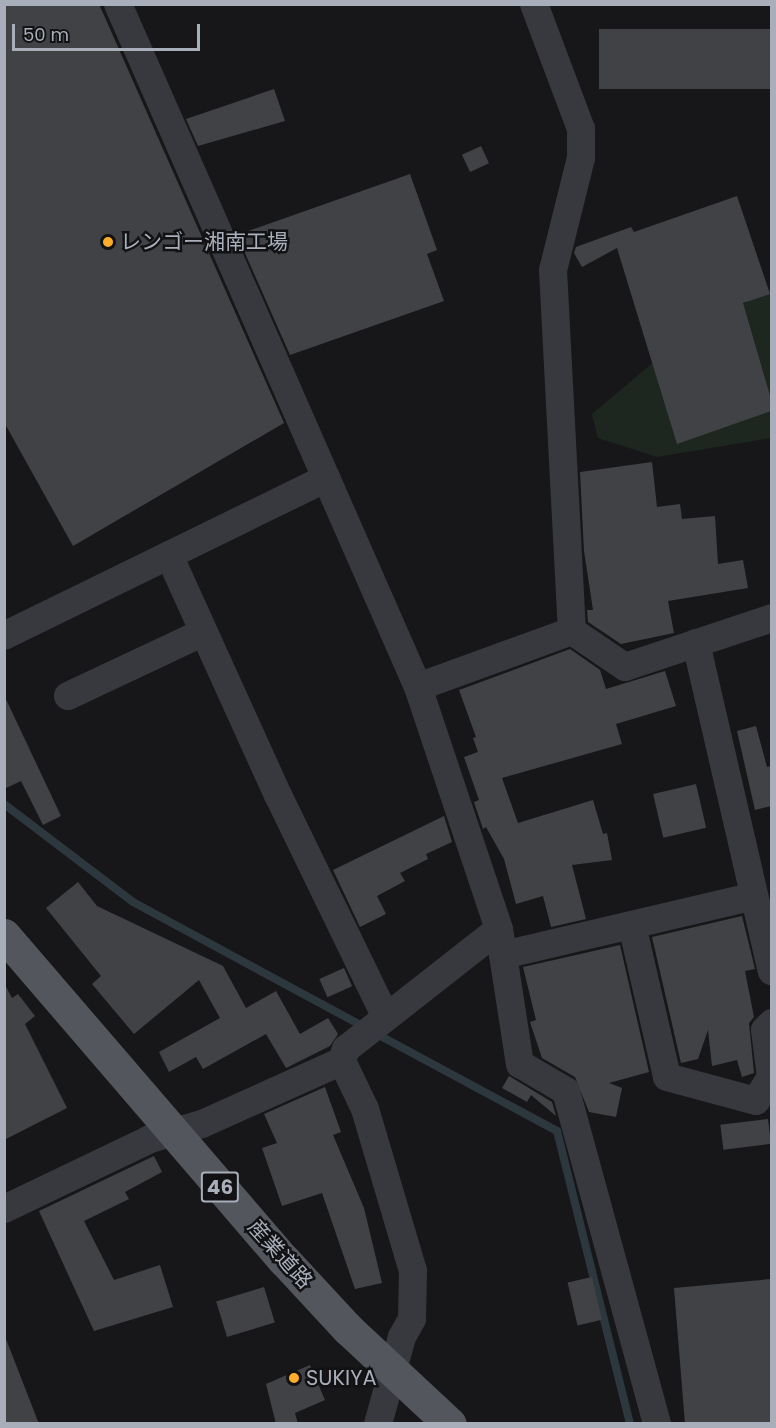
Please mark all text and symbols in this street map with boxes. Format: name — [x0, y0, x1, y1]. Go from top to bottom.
scale bar — [15, 12, 202, 50]
text: 50 m — [23, 22, 69, 47]
place label: レンゴー湘南工場 — [120, 229, 288, 255]
marker: レンゴー湘南工場 — [101, 235, 115, 249]
road number: 46 — [200, 1170, 240, 1204]
street label: 産業道路 — [243, 1214, 317, 1294]
place label: SUKIYA — [306, 1365, 377, 1391]
marker: SUKIYA — [287, 1371, 301, 1385]

